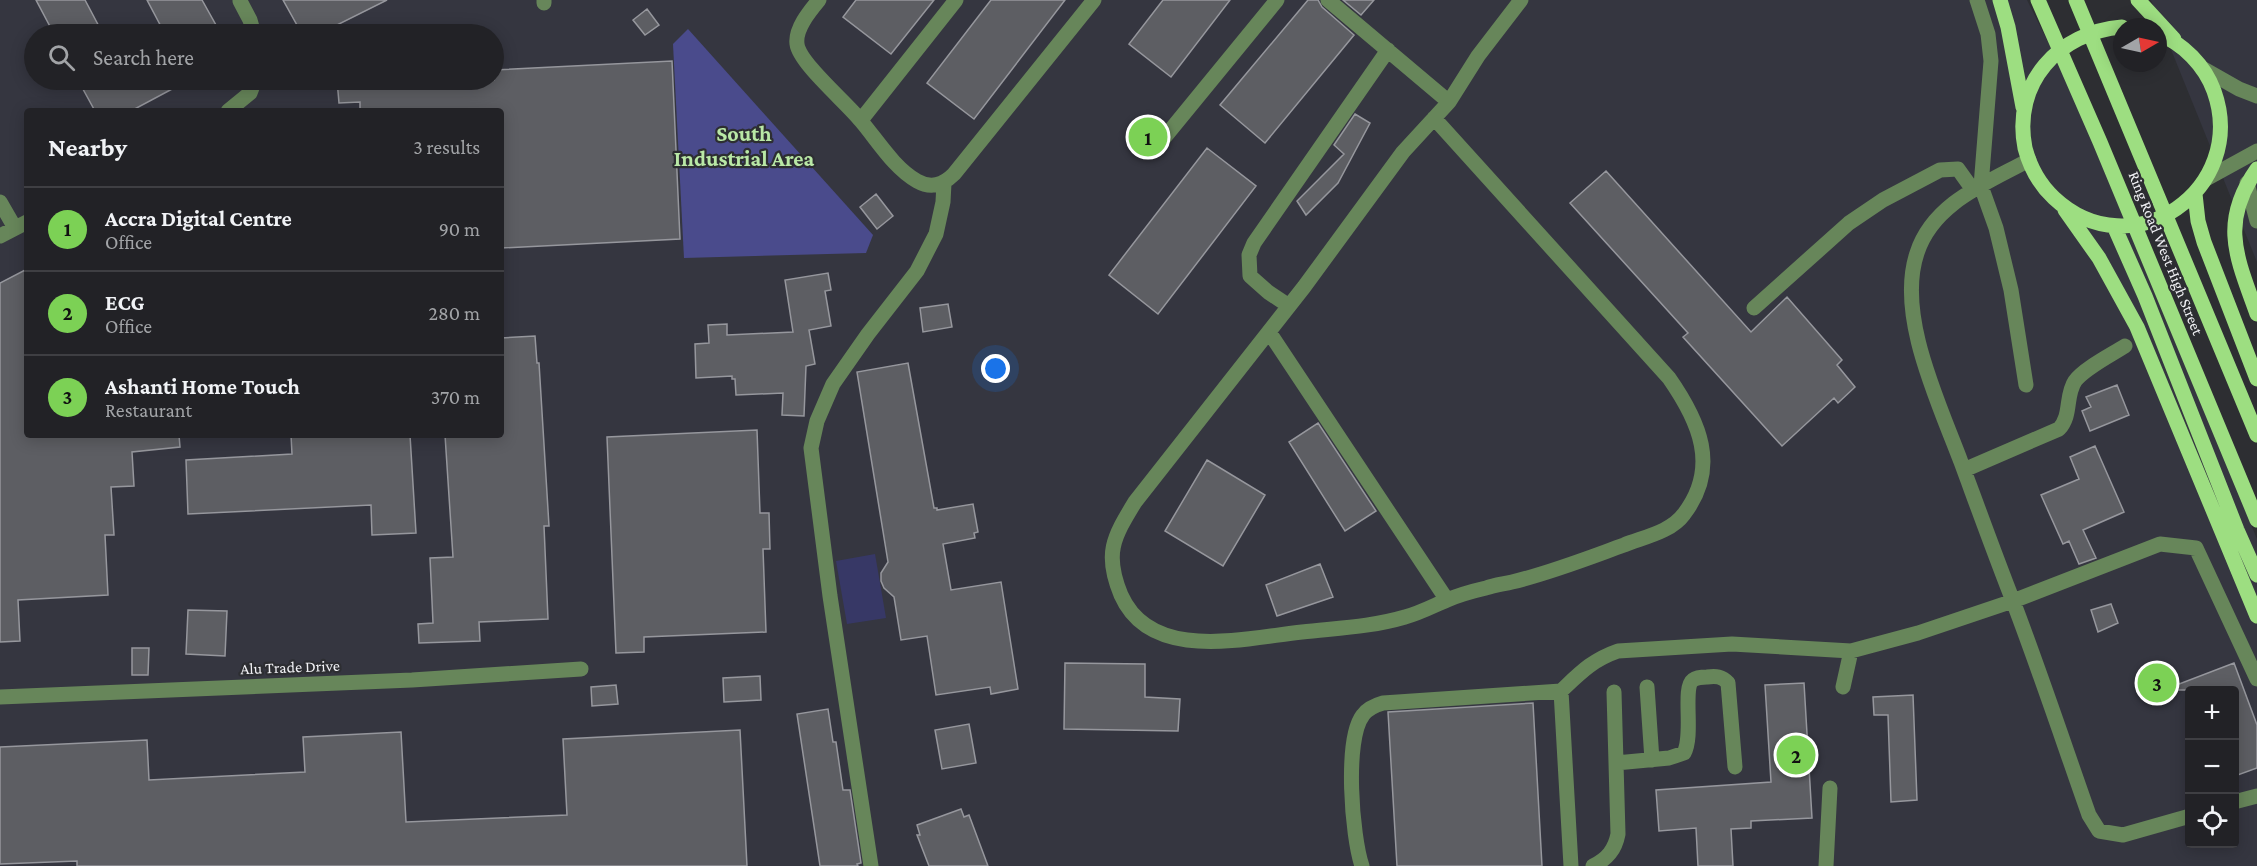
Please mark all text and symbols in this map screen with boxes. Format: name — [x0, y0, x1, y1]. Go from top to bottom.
north arrow — [2113, 18, 2167, 72]
search box — [24, 24, 504, 90]
icon: search — [45, 41, 78, 74]
text: Search here — [93, 45, 194, 70]
pin: 1 — [1128, 114, 1168, 160]
district label: South Industrial Area — [674, 121, 814, 171]
text: Nearby — [48, 133, 127, 162]
text: 3 results — [413, 136, 480, 158]
street label: Ring Road West High Street — [2124, 169, 2207, 338]
text: Accra Digital Centre — [105, 206, 292, 231]
text: 1 — [64, 218, 71, 240]
text: 90 m — [439, 218, 480, 240]
text: Office — [105, 231, 152, 253]
text: ECG — [105, 290, 145, 315]
text: 2 — [62, 302, 73, 324]
text: 280 m — [429, 302, 480, 324]
text: Office — [105, 315, 152, 337]
your location — [981, 354, 1010, 383]
text: Ashanti Home Touch — [105, 374, 300, 399]
text: 3 — [63, 386, 72, 408]
text: 370 m — [431, 386, 480, 408]
text: Restaurant — [105, 399, 192, 421]
street label: Alu Trade Drive — [240, 657, 340, 677]
pin: 3 — [2138, 660, 2176, 706]
map controls — [2185, 686, 2239, 848]
button: + — [2185, 686, 2239, 740]
pin: 2 — [1776, 732, 1816, 777]
button: − — [2185, 740, 2239, 794]
button: locate — [2185, 794, 2239, 848]

